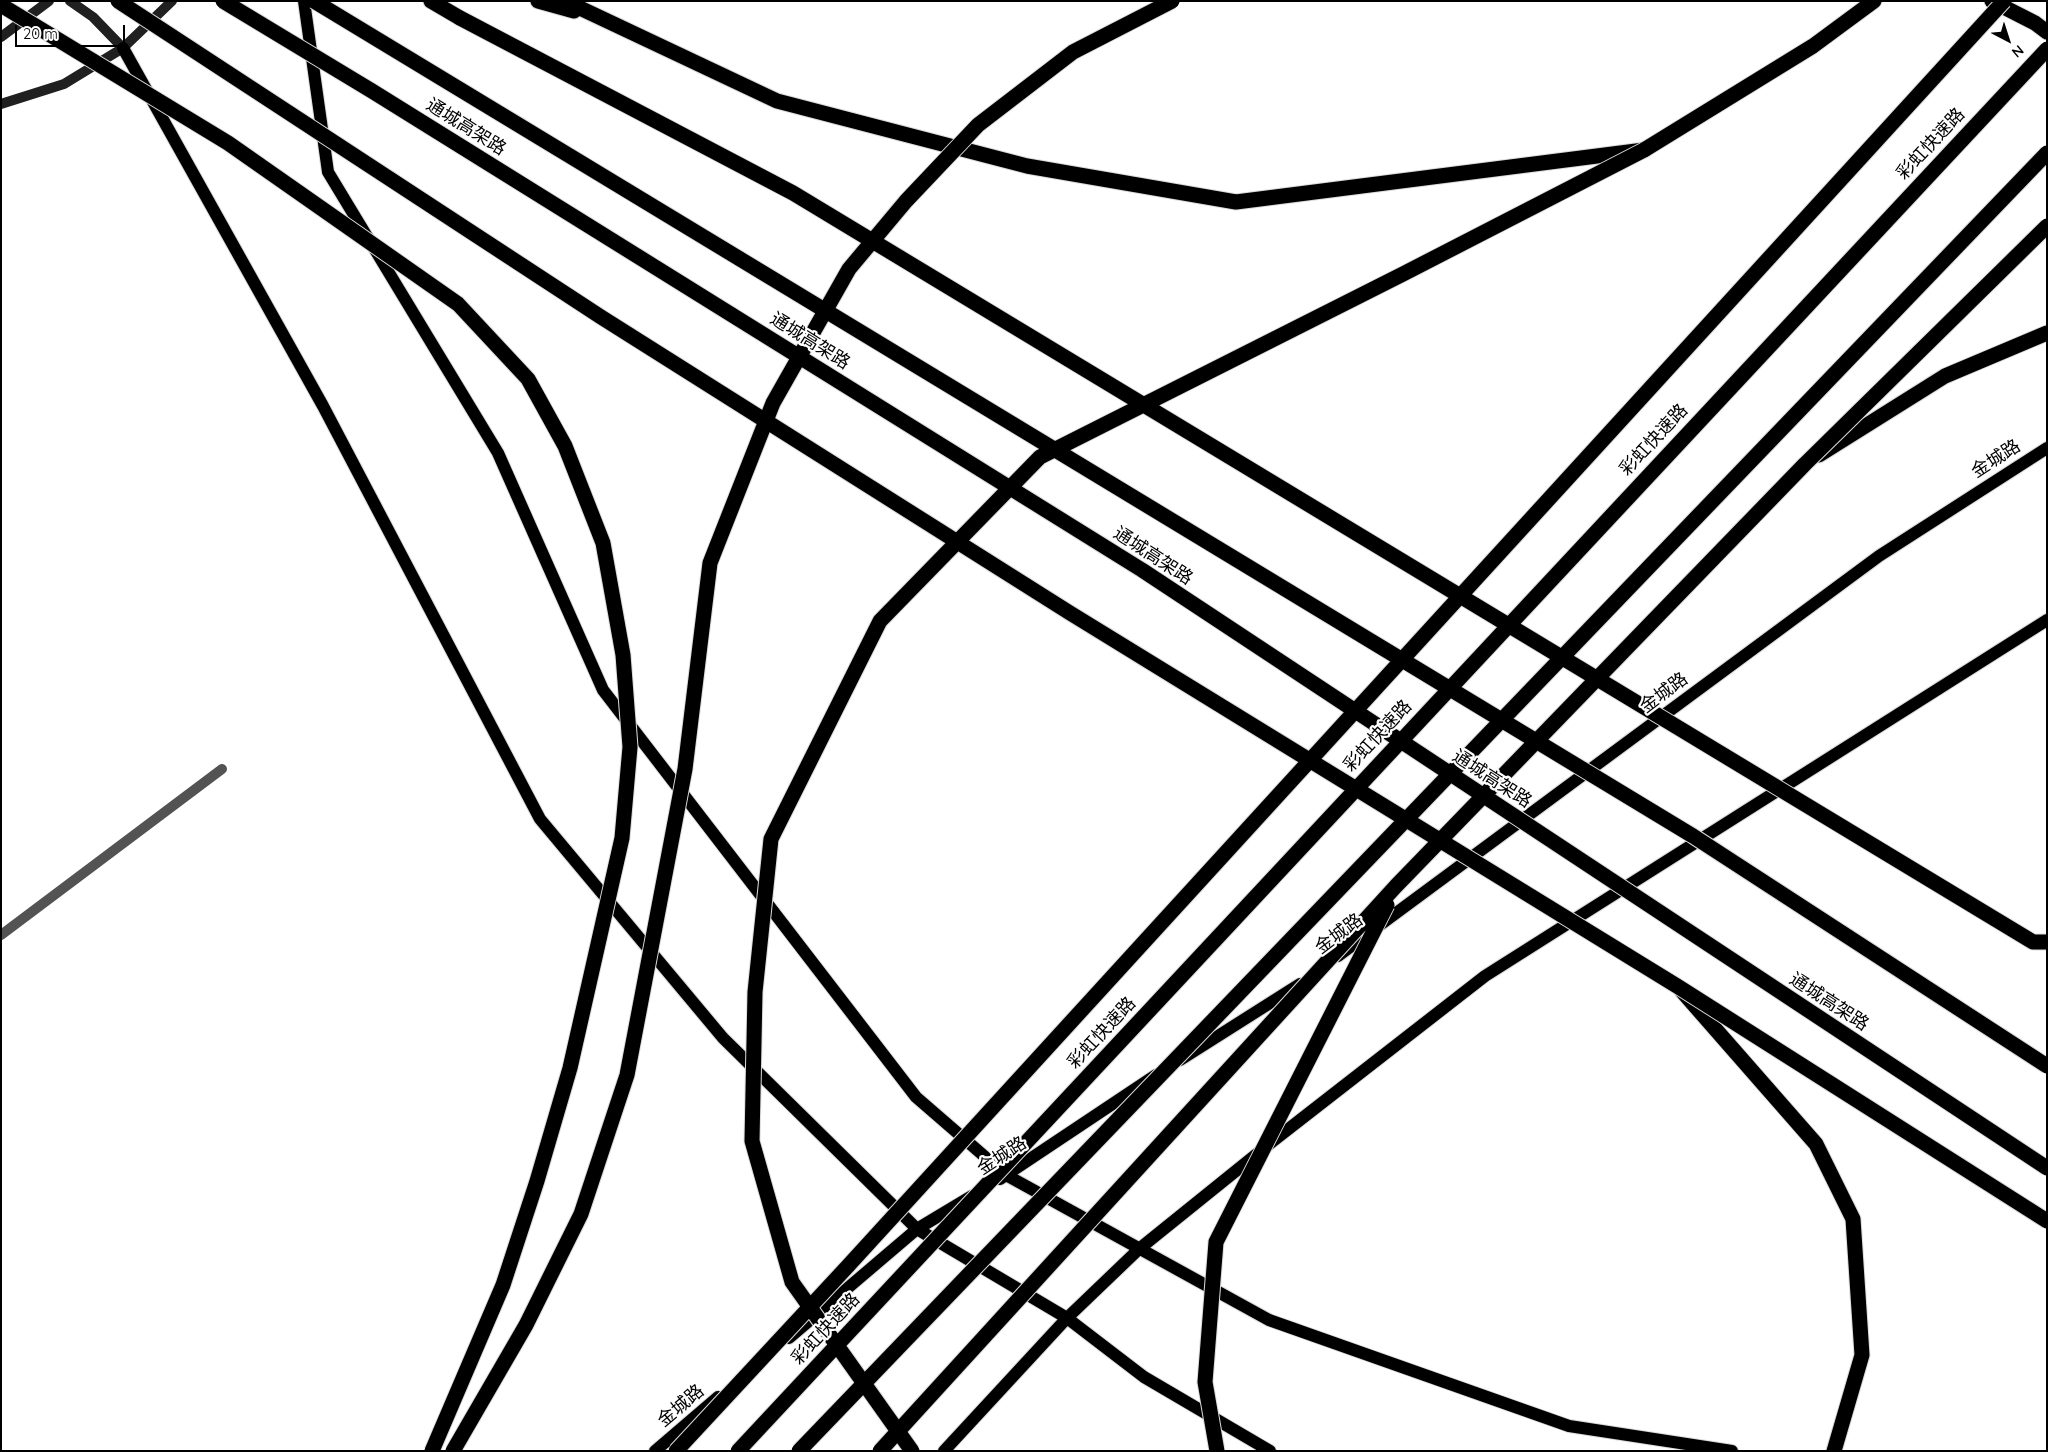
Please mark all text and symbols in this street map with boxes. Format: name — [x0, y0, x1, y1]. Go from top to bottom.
scale bar — [18, 15, 128, 47]
north arrow — [1983, 15, 2033, 65]
text: 20 m — [23, 24, 58, 43]
text: N — [2008, 41, 2027, 62]
street label: 通城高架路 — [422, 94, 510, 160]
street label: 彩虹快速路 — [1892, 104, 1970, 184]
street label: 通城高架路 — [766, 308, 854, 374]
street label: 彩虹快速路 — [1615, 400, 1693, 480]
street label: 金城路 — [1967, 435, 2025, 483]
street label: 通城高架路 — [1109, 522, 1197, 590]
street label: 金城路 — [1636, 668, 1692, 718]
street label: 彩虹快速路 — [1339, 696, 1417, 776]
street label: 通城高架路 — [1448, 745, 1536, 813]
street label: 金城路 — [1311, 909, 1367, 959]
street label: 通城高架路 — [1785, 968, 1873, 1036]
street label: 彩虹快速路 — [1063, 993, 1141, 1073]
street label: 金城路 — [973, 1132, 1031, 1180]
street label: 彩虹快速路 — [787, 1289, 865, 1369]
street label: 金城路 — [653, 1380, 709, 1432]

